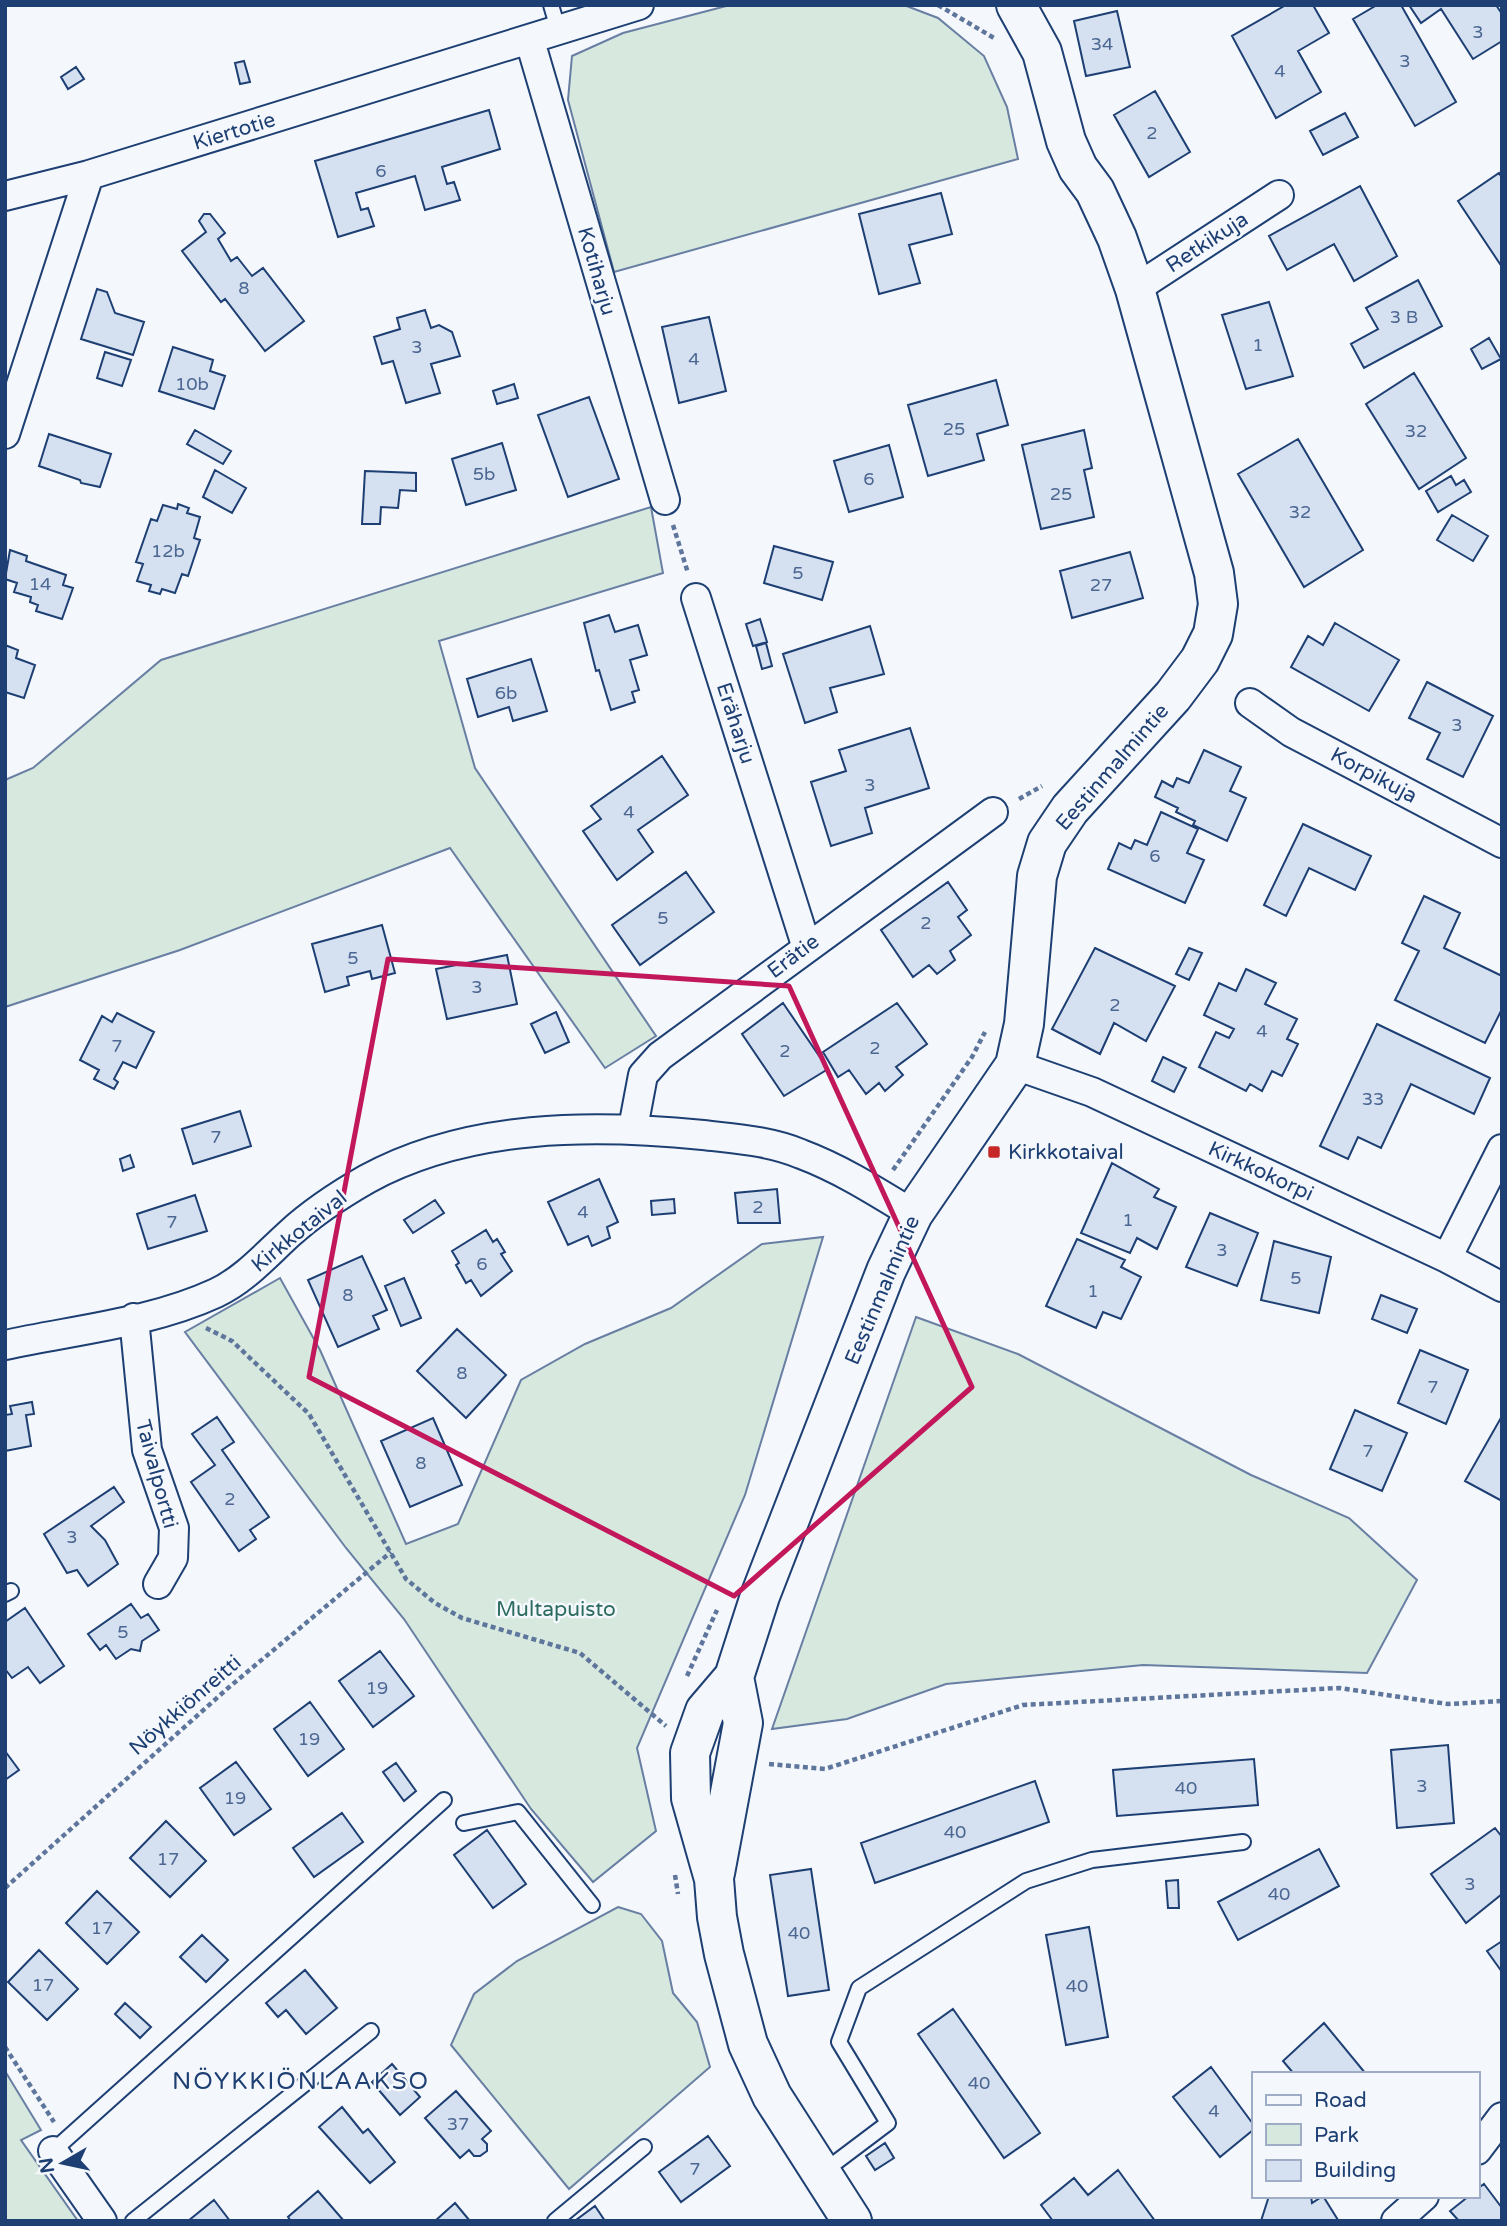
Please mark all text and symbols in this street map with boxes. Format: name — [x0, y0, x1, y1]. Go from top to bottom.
house number: 3 — [1472, 21, 1484, 43]
house number: 34 — [1091, 33, 1113, 55]
house number: 3 — [1399, 50, 1411, 72]
house number: 4 — [1274, 60, 1286, 82]
street label: Kiertotie — [190, 107, 279, 156]
house number: 2 — [1146, 122, 1158, 144]
house number: 6 — [375, 160, 387, 182]
street label: Retkikuja — [1162, 207, 1253, 278]
street label: Kotiharju — [572, 224, 621, 318]
house number: 8 — [238, 277, 250, 299]
house number: 3 B — [1390, 306, 1418, 328]
house number: 1 — [1252, 334, 1264, 356]
house number: 3 — [411, 336, 423, 358]
house number: 4 — [688, 348, 700, 370]
house number: 10b — [175, 373, 209, 395]
house number: 25 — [943, 418, 965, 440]
house number: 32 — [1405, 420, 1427, 442]
house number: 5b — [473, 463, 495, 485]
house number: 6 — [863, 468, 875, 490]
house number: 25 — [1050, 483, 1072, 505]
house number: 32 — [1289, 501, 1311, 523]
house number: 12b — [151, 540, 185, 562]
house number: 5 — [792, 562, 804, 584]
house number: 14 — [29, 573, 51, 595]
house number: 27 — [1090, 574, 1112, 596]
street label: Eräharju — [711, 679, 760, 767]
house number: 6b — [495, 682, 517, 704]
street label: Eestinmalmintie — [1051, 699, 1174, 836]
house number: 3 — [1451, 714, 1463, 736]
street label: Korpikuja — [1326, 742, 1421, 809]
house number: 3 — [864, 774, 876, 796]
house number: 4 — [623, 801, 635, 823]
house number: 6 — [1149, 845, 1161, 867]
house number: 5 — [657, 907, 669, 929]
house number: 2 — [920, 912, 932, 934]
street label: Erätie — [763, 929, 824, 984]
house number: 5 — [347, 947, 359, 969]
house number: 3 — [471, 976, 483, 998]
house number: 2 — [1109, 994, 1121, 1016]
house number: 4 — [1256, 1020, 1268, 1042]
house number: 7 — [111, 1035, 123, 1057]
house number: 2 — [869, 1037, 881, 1059]
house number: 2 — [779, 1040, 791, 1062]
house number: 33 — [1362, 1088, 1384, 1110]
house number: 7 — [210, 1126, 222, 1148]
street label: Kirkkokorpi — [1204, 1136, 1317, 1207]
place label: Kirkkotaival — [1008, 1140, 1124, 1165]
marker: Kirkkotaival — [986, 1144, 1002, 1160]
street label: Kirkkotaival — [246, 1185, 352, 1278]
house number: 2 — [752, 1196, 764, 1218]
house number: 4 — [577, 1201, 589, 1223]
house number: 1 — [1122, 1209, 1134, 1231]
house number: 7 — [166, 1211, 178, 1233]
street label: Eestinmalmintie — [840, 1212, 925, 1368]
house number: 3 — [1216, 1239, 1228, 1261]
house number: 6 — [476, 1253, 488, 1275]
house number: 5 — [1290, 1267, 1302, 1289]
house number: 1 — [1087, 1280, 1099, 1302]
house number: 8 — [342, 1284, 354, 1306]
house number: 8 — [456, 1362, 468, 1384]
house number: 7 — [1427, 1376, 1439, 1398]
street label: Taivalportti — [130, 1417, 183, 1531]
house number: 7 — [1362, 1440, 1374, 1462]
house number: 8 — [415, 1452, 427, 1474]
house number: 2 — [224, 1488, 236, 1510]
house number: 3 — [66, 1526, 78, 1548]
park label: Multapuisto — [496, 1597, 616, 1622]
house number: 5 — [117, 1621, 129, 1643]
street label: Nöykkiönreitti — [124, 1650, 246, 1761]
house number: 19 — [366, 1677, 388, 1699]
house number: 19 — [298, 1728, 320, 1750]
house number: 3 — [1416, 1775, 1428, 1797]
house number: 40 — [1175, 1777, 1197, 1799]
house number: 19 — [224, 1787, 246, 1809]
house number: 40 — [944, 1821, 966, 1843]
house number: 17 — [157, 1848, 179, 1870]
house number: 3 — [1464, 1873, 1476, 1895]
house number: 40 — [1268, 1883, 1290, 1905]
house number: 17 — [91, 1917, 113, 1939]
house number: 40 — [788, 1922, 810, 1944]
house number: 17 — [32, 1974, 54, 1996]
house number: 40 — [1066, 1975, 1088, 1997]
district label: NÖYKKIÖNLAAKSO — [172, 2067, 430, 2096]
house number: 40 — [968, 2072, 990, 2094]
legend — [1252, 2072, 1479, 2198]
text: Road — [1314, 2088, 1367, 2113]
house number: 4 — [1208, 2100, 1220, 2122]
house number: 37 — [447, 2113, 469, 2135]
text: Park — [1314, 2123, 1359, 2148]
north arrow — [28, 2128, 98, 2198]
text: N — [35, 2156, 59, 2175]
house number: 7 — [689, 2158, 701, 2180]
text: Building — [1314, 2158, 1396, 2183]

